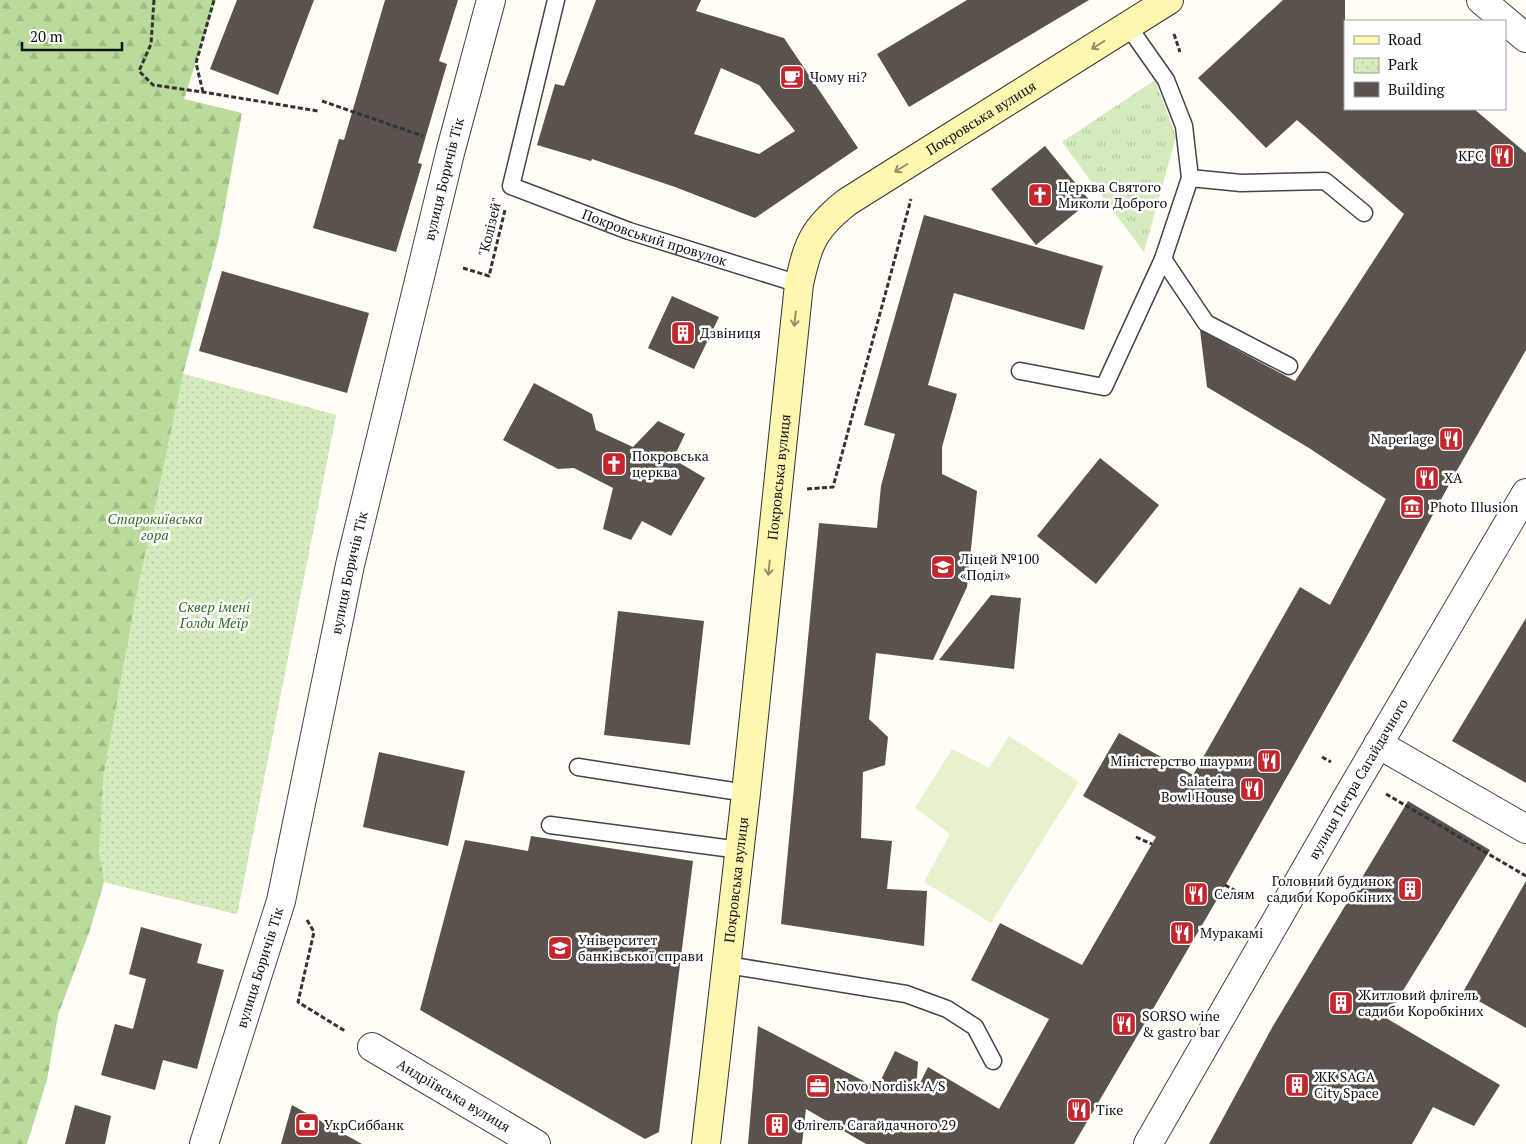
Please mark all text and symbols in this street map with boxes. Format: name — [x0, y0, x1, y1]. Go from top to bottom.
scale bar — [22, 20, 122, 52]
legend — [1344, 20, 1506, 110]
text: 20 m — [30, 26, 63, 46]
text: Road — [1388, 29, 1421, 49]
one-way arrow — [1091, 40, 1105, 50]
text: Park — [1388, 54, 1418, 74]
cafe icon: Чому ні? — [779, 64, 805, 90]
place label: Чому ні? — [810, 67, 867, 86]
street label: Покровська вулиця — [922, 76, 1039, 159]
text: Building — [1388, 79, 1446, 99]
street label: вулиця Боричів Тік — [419, 115, 468, 242]
restaurant icon: KFC — [1489, 143, 1515, 169]
place label: KFC — [1458, 146, 1484, 165]
one-way arrow — [894, 164, 908, 174]
place label: Церква Святого Миколи Доброго — [1058, 177, 1167, 212]
church icon: Церква Святого Миколи Доброго — [1027, 182, 1053, 208]
street label: "Колізей" — [473, 195, 506, 259]
street label: Покровський провулок — [580, 204, 730, 270]
one-way arrow — [790, 311, 800, 327]
building icon: Дзвіниця — [670, 320, 696, 346]
place label: Дзвіниця — [700, 323, 761, 342]
street label: Покровська вулиця — [762, 413, 794, 541]
restaurant icon: Naperlage — [1438, 426, 1464, 452]
place label: Naperlage — [1371, 429, 1434, 448]
place label: Покровська церква — [632, 446, 709, 481]
church icon: Покровська церква — [601, 451, 627, 477]
restaurant icon: ХА — [1414, 465, 1440, 491]
place label: ХА — [1444, 468, 1463, 487]
museum icon: Photo Illusion — [1399, 494, 1425, 520]
place label: Photo Illusion — [1430, 497, 1519, 516]
park label: Старокиївська гора — [108, 509, 202, 544]
street label: вулиця Боричів Тік — [326, 509, 372, 636]
place label: Ліцей №100 «Поділ» — [959, 549, 1039, 584]
school or university icon: Ліцей №100 «Поділ» — [930, 554, 956, 580]
one-way arrow — [764, 559, 774, 575]
park label: Сквер імені Ґолди Меїр — [178, 597, 250, 632]
street label: вулиця Петра Сагайдачного — [1303, 695, 1412, 863]
restaurant icon: Міністерство шаурми — [1256, 748, 1282, 774]
place label: Міністерство шаурми — [1110, 751, 1252, 770]
place label: Salateira Bowl House — [1161, 771, 1234, 806]
restaurant icon: Salateira Bowl House — [1239, 776, 1265, 802]
street label: Покровська вулиця — [719, 816, 752, 944]
place label: Головний будинок садиби Коробкіних — [1267, 871, 1393, 906]
building icon: Головний будинок садиби Коробкіних — [1397, 876, 1423, 902]
restaurant icon: Селям — [1183, 881, 1209, 907]
place label: Селям — [1214, 884, 1255, 903]
street label: вулиця Боричів Тік — [231, 904, 288, 1030]
restaurant icon: Муракамі — [1169, 920, 1195, 946]
place label: Муракамі — [1200, 923, 1263, 942]
place label: Університет банківської справи — [578, 930, 704, 965]
school or university icon: Університет банківської справи — [547, 935, 573, 961]
place label: Житловий флігель садиби Коробкіних — [1358, 985, 1484, 1020]
building icon: Житловий флігель садиби Коробкіних — [1328, 990, 1354, 1016]
place label: SORSO wine & gastro bar — [1142, 1006, 1220, 1041]
restaurant icon: SORSO wine & gastro bar — [1111, 1011, 1137, 1037]
street label: Андріївська вулиця — [394, 1054, 514, 1136]
place label: ЖК SAGA City Space — [1314, 1067, 1379, 1102]
building icon: ЖК SAGA City Space — [1284, 1072, 1310, 1098]
office icon: Novo Nordisk A/S — [805, 1073, 831, 1099]
place label: Novo Nordisk A/S — [836, 1076, 945, 1095]
restaurant icon: Тіке — [1066, 1097, 1092, 1123]
place label: Тіке — [1096, 1100, 1123, 1119]
bank icon: УкрСиббанк — [294, 1112, 320, 1138]
building icon: Флігель Сагайдачного 29 — [764, 1112, 790, 1138]
place label: УкрСиббанк — [324, 1115, 404, 1134]
place label: Флігель Сагайдачного 29 — [794, 1115, 956, 1134]

